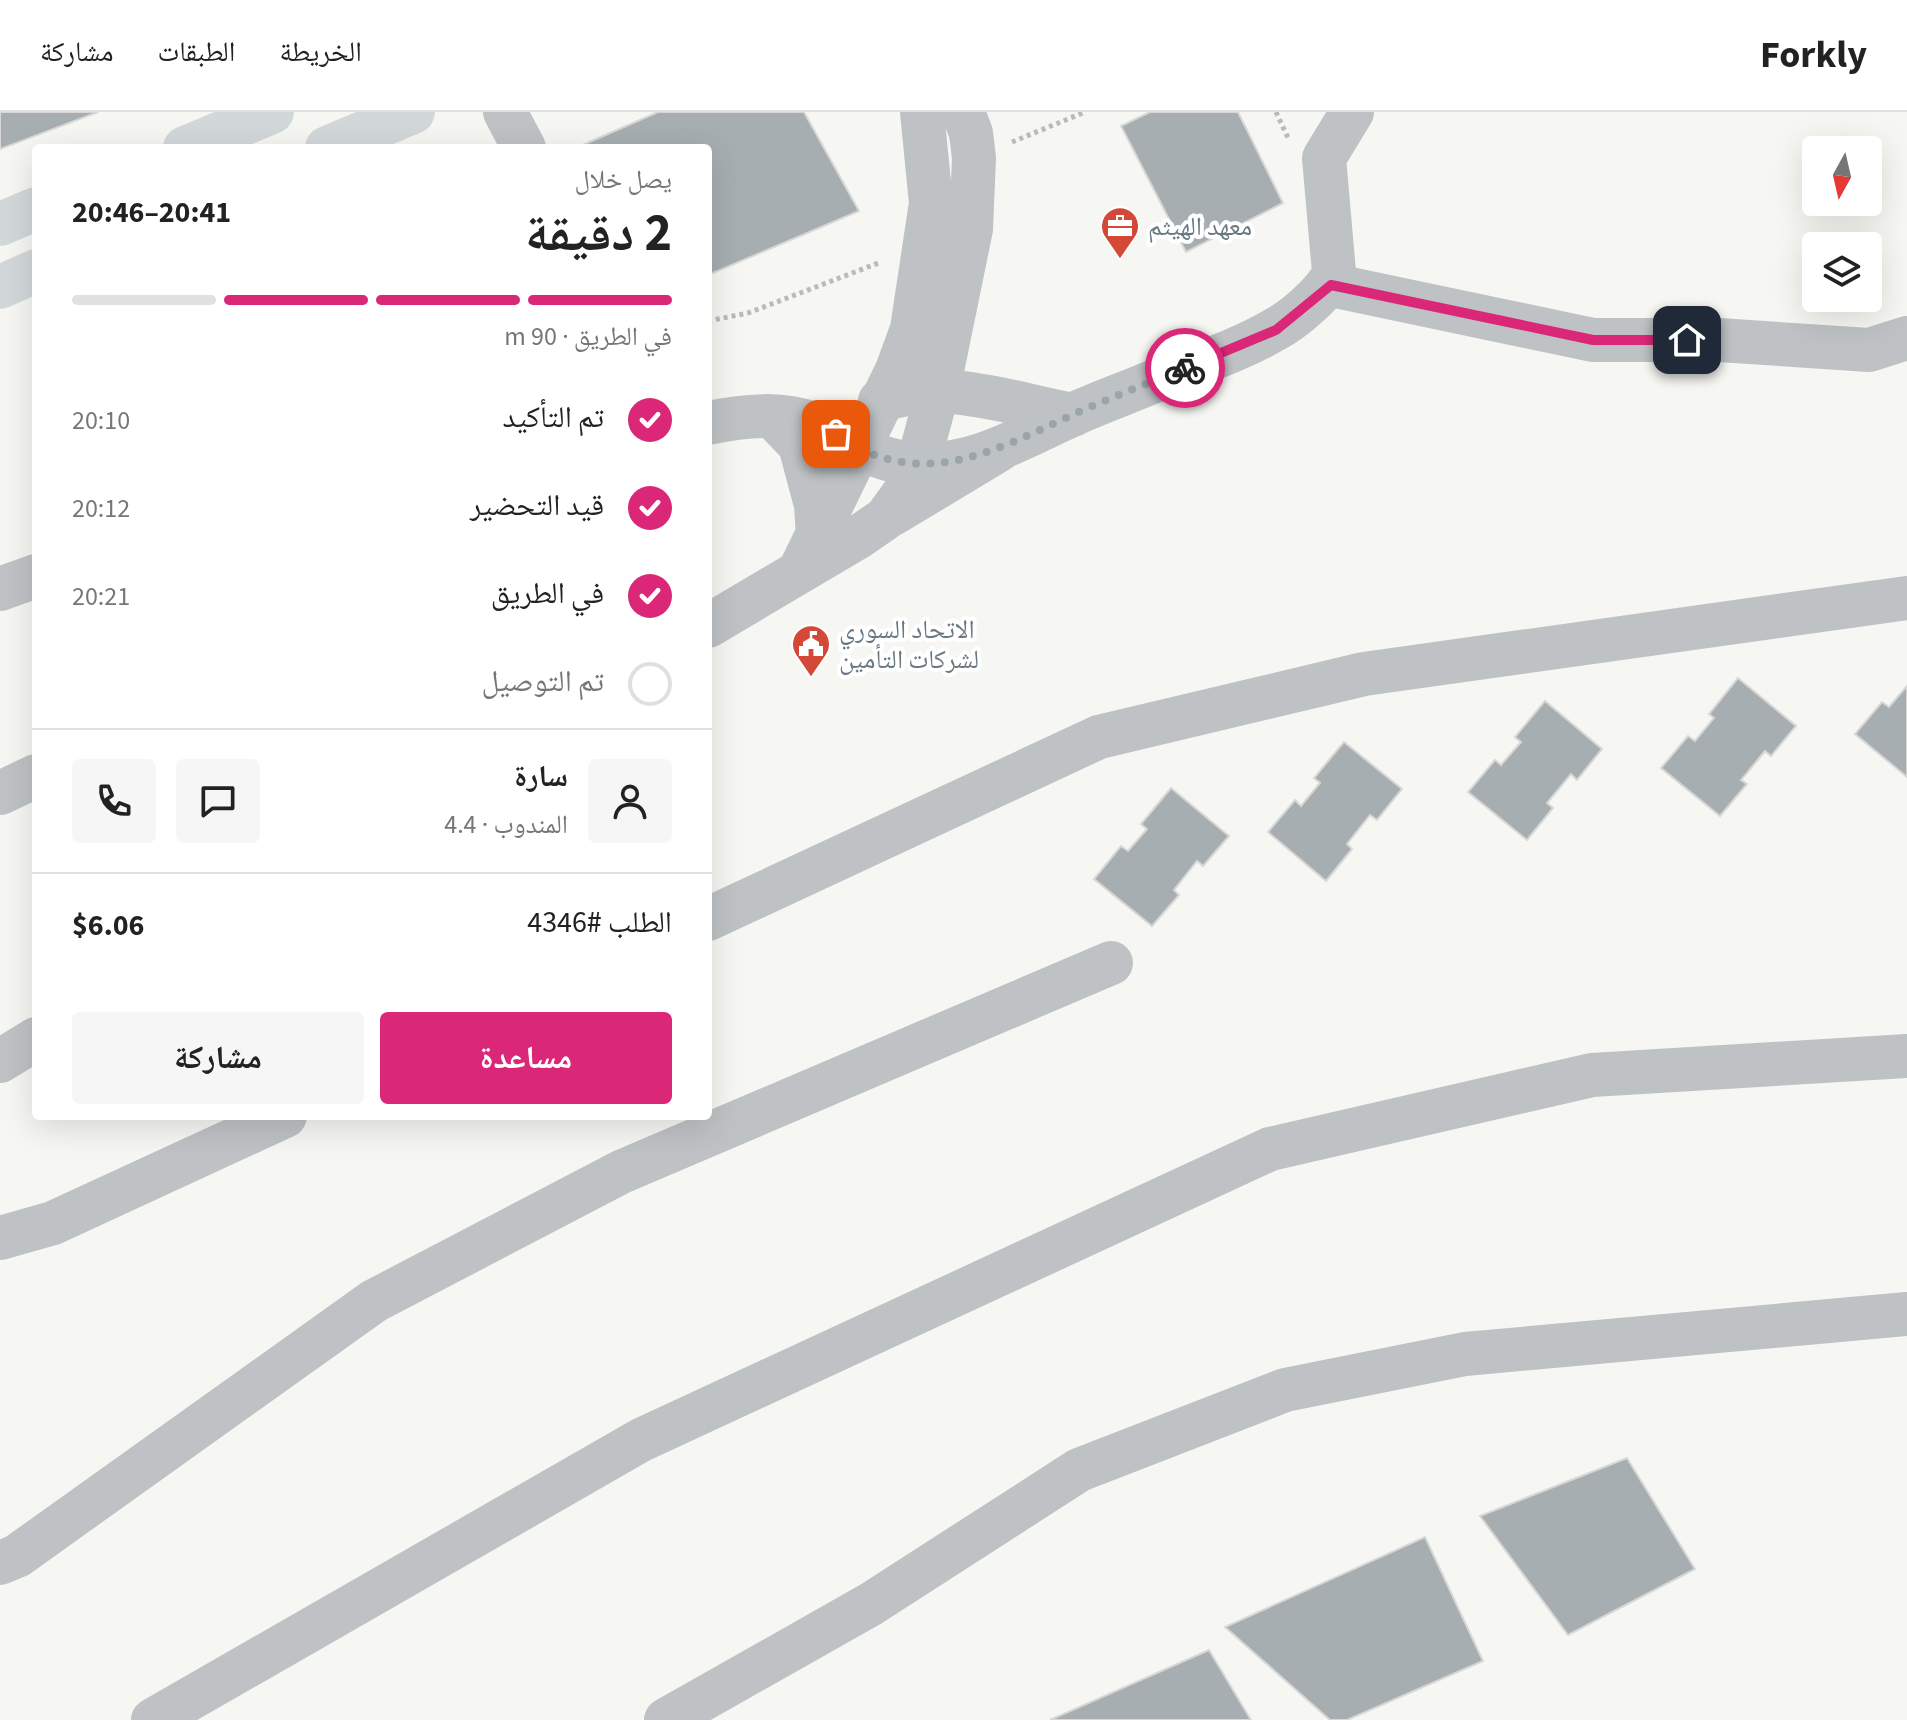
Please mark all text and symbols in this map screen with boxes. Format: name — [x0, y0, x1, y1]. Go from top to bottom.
text: Forkly — [1760, 28, 1867, 82]
text: مشاركة — [40, 32, 114, 72]
text: الطبقات — [158, 32, 235, 72]
text: الخريطة — [279, 32, 362, 72]
north arrow — [1802, 136, 1882, 216]
map controls — [1802, 136, 1882, 312]
text: يصل خلال — [574, 161, 672, 198]
text: 20:41–20:46 — [72, 191, 231, 234]
text: 2 دقيقة — [525, 197, 672, 271]
office icon: معهد الهيثم — [1099, 205, 1141, 260]
place label: معهد الهيثم — [1148, 208, 1252, 245]
button: layers — [1802, 232, 1882, 312]
pin — [1653, 306, 1721, 374]
text: في الطريق · 90 m — [504, 318, 672, 355]
icon: home — [1665, 318, 1709, 362]
courier — [1145, 328, 1225, 408]
icon: bike — [1163, 346, 1207, 390]
text: تم التأكيد — [503, 396, 604, 439]
icon: check — [628, 398, 672, 442]
pin — [802, 400, 870, 468]
text: 20:10 — [72, 402, 130, 439]
icon: bag — [814, 412, 858, 456]
text: قيد التحضير — [470, 484, 604, 527]
icon: check — [628, 486, 672, 530]
text: 20:12 — [72, 490, 130, 527]
text: في الطريق — [491, 572, 604, 615]
icon: check — [628, 574, 672, 618]
text: 20:21 — [72, 578, 130, 615]
place label: الاتحاد السوري لشركات التأمين — [839, 611, 979, 678]
public building icon: الاتحاد السوري لشركات التأمين — [790, 623, 832, 678]
text: تم التوصيل — [481, 660, 604, 703]
text: سارة — [514, 755, 568, 798]
button: phone — [72, 759, 156, 843]
button: chat — [176, 759, 260, 843]
button: person — [588, 759, 672, 843]
text: المندوب · 4.4 — [444, 806, 568, 843]
text: الطلب #4346 — [527, 901, 672, 944]
text: $6.06 — [72, 904, 144, 947]
button: مشاركة — [72, 1012, 364, 1104]
button: مساعدة — [380, 1012, 672, 1104]

